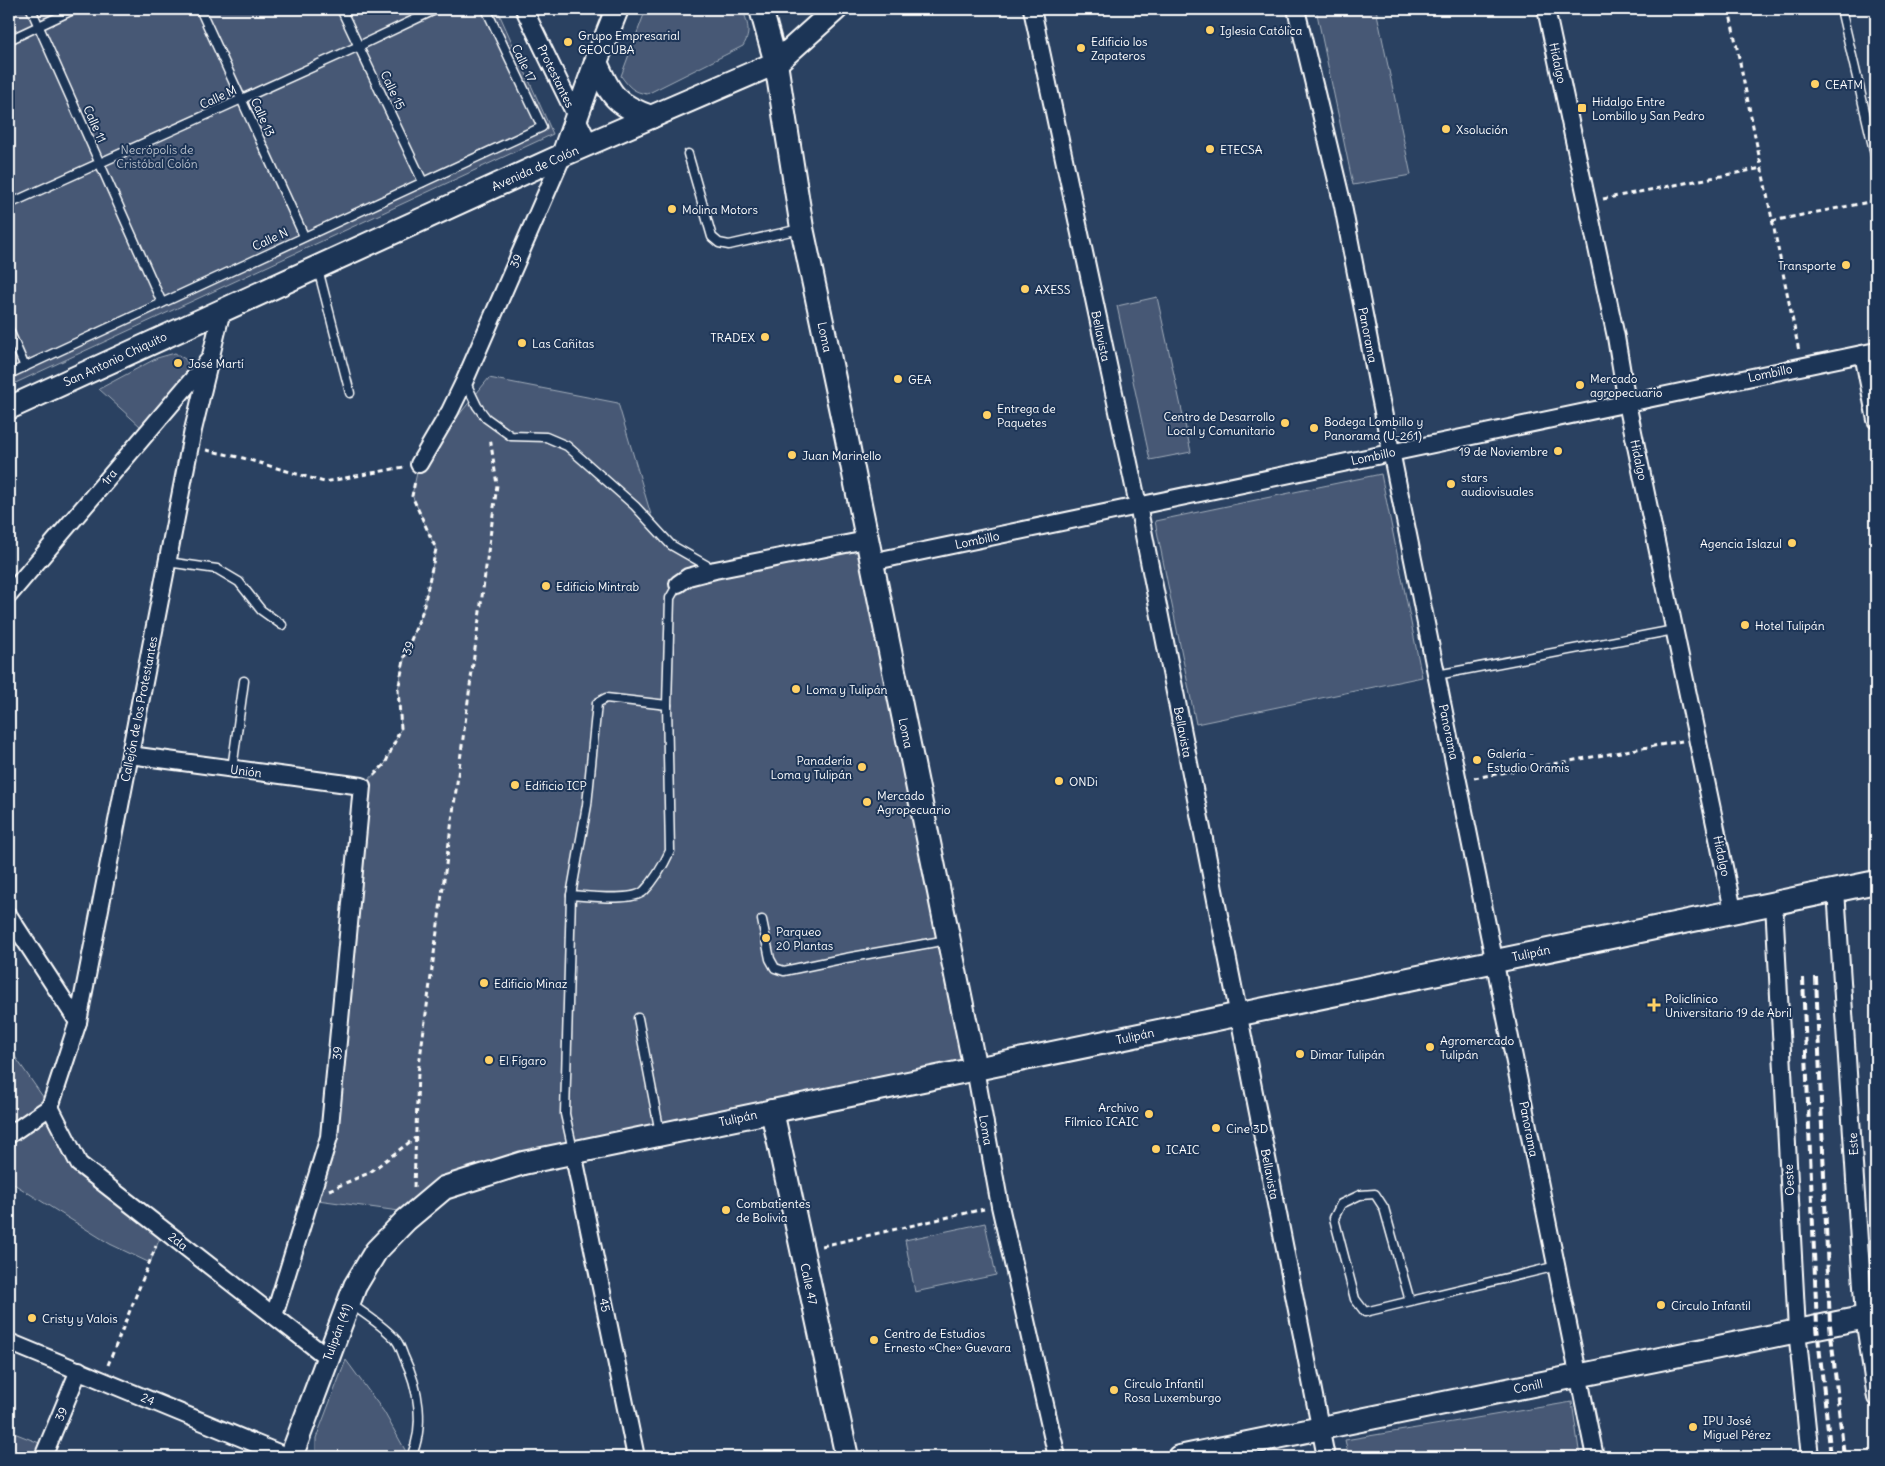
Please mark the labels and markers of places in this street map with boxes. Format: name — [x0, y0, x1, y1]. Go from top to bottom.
place label: Iglesia Católica — [1220, 23, 1303, 38]
marker: Iglesia Católica — [1204, 24, 1216, 36]
place label: Grupo Empresarial GEOCUBA — [578, 28, 680, 57]
place label: Edificio los Zapateros — [1091, 34, 1148, 63]
marker: Grupo Empresarial GEOCUBA — [562, 36, 574, 48]
marker: Edificio los Zapateros — [1075, 42, 1087, 54]
place label: CEATM — [1825, 77, 1863, 92]
marker: CEATM — [1809, 78, 1821, 90]
place label: Hidalgo Entre Lombillo y San Pedro — [1592, 94, 1705, 123]
marker: Hidalgo Entre Lombillo y San Pedro — [1576, 102, 1588, 114]
place label: Xsolución — [1456, 122, 1508, 137]
marker: Xsolución — [1440, 123, 1452, 135]
place label: ETECSA — [1220, 142, 1263, 157]
marker: ETECSA — [1204, 143, 1216, 155]
place label: Molina Motors — [682, 202, 758, 217]
marker: Molina Motors — [666, 203, 678, 215]
place label: Transporte — [1778, 258, 1836, 273]
marker: Transporte — [1840, 259, 1852, 271]
place label: AXESS — [1035, 282, 1071, 297]
marker: AXESS — [1019, 283, 1031, 295]
place label: TRADEX — [710, 330, 755, 345]
marker: TRADEX — [759, 331, 771, 343]
place label: Las Cañitas — [532, 336, 594, 351]
marker: Las Cañitas — [516, 337, 528, 349]
place label: José Martí — [188, 356, 244, 371]
marker: José Martí — [172, 357, 184, 369]
place label: Mercado agropecuario — [1590, 371, 1663, 400]
place label: GEA — [908, 372, 932, 387]
marker: GEA — [892, 373, 904, 385]
marker: Mercado agropecuario — [1574, 379, 1586, 391]
place label: Entrega de Paquetes — [997, 401, 1056, 430]
marker: Entrega de Paquetes — [981, 409, 993, 421]
place label: Centro de Desarrollo Local y Comunitario — [1164, 409, 1275, 438]
place label: Bodega Lombillo y Panorama (U-261) — [1324, 414, 1423, 443]
marker: Centro de Desarrollo Local y Comunitario — [1279, 417, 1291, 429]
marker: Bodega Lombillo y Panorama (U-261) — [1308, 422, 1320, 434]
place label: 19 de Noviembre — [1459, 444, 1548, 459]
marker: 19 de Noviembre — [1552, 445, 1564, 457]
place label: Juan Marinello — [802, 448, 882, 463]
marker: Juan Marinello — [786, 449, 798, 461]
place label: stars audiovisuales — [1461, 470, 1534, 499]
marker: stars audiovisuales — [1445, 478, 1457, 490]
place label: Agencia Islazul — [1700, 536, 1782, 551]
marker: Agencia Islazul — [1786, 537, 1798, 549]
place label: Edificio Mintrab — [556, 579, 640, 594]
marker: Edificio Mintrab — [540, 580, 552, 592]
place label: Hotel Tulipán — [1755, 618, 1825, 633]
marker: Hotel Tulipán — [1739, 619, 1751, 631]
place label: Loma y Tulipán — [806, 682, 888, 697]
marker: Loma y Tulipán — [790, 683, 802, 695]
place label: Galería - Estudio Oramis — [1487, 746, 1569, 775]
place label: Panadería Loma y Tulipán — [771, 753, 852, 782]
marker: Galería - Estudio Oramis — [1471, 754, 1483, 766]
marker: Panadería Loma y Tulipán — [856, 761, 868, 773]
place label: ONDi — [1069, 774, 1098, 789]
marker: ONDi — [1053, 775, 1065, 787]
place label: Edificio ICP — [525, 778, 587, 793]
marker: Edificio ICP — [509, 779, 521, 791]
place label: Mercado Agropecuario — [877, 788, 951, 817]
marker: Mercado Agropecuario — [861, 796, 873, 808]
place label: Parqueo 20 Plantas — [776, 924, 833, 953]
marker: Parqueo 20 Plantas — [760, 932, 772, 944]
place label: Edificio Minaz — [494, 976, 568, 991]
marker: Edificio Minaz — [478, 977, 490, 989]
place label: Policlínico Universitario 19 de Abril — [1665, 991, 1792, 1020]
marker: Policlínico Universitario 19 de Abril — [1647, 998, 1661, 1012]
place label: Agromercado Tulipán — [1440, 1033, 1515, 1062]
marker: Agromercado Tulipán — [1424, 1041, 1436, 1053]
place label: Dimar Tulipán — [1310, 1047, 1385, 1062]
marker: Dimar Tulipán — [1294, 1048, 1306, 1060]
place label: El Fígaro — [499, 1053, 546, 1068]
marker: El Fígaro — [483, 1054, 495, 1066]
place label: Archivo Fílmico ICAIC — [1064, 1100, 1139, 1129]
marker: Archivo Fílmico ICAIC — [1143, 1108, 1155, 1120]
place label: Cine 3D — [1226, 1121, 1268, 1136]
marker: Cine 3D — [1210, 1122, 1222, 1134]
place label: ICAIC — [1166, 1142, 1200, 1157]
marker: ICAIC — [1150, 1143, 1162, 1155]
place label: Combatientes de Bolivia — [736, 1196, 810, 1225]
marker: Combatientes de Bolivia — [720, 1204, 732, 1216]
place label: Círculo Infantil — [1671, 1298, 1751, 1313]
marker: Círculo Infantil — [1655, 1299, 1667, 1311]
place label: Cristy y Valois — [42, 1311, 118, 1326]
marker: Cristy y Valois — [26, 1312, 38, 1324]
place label: Centro de Estudios Ernesto «Che» Guevara — [884, 1326, 1011, 1355]
marker: Centro de Estudios Ernesto «Che» Guevara — [868, 1334, 880, 1346]
place label: Círculo Infantil Rosa Luxemburgo — [1124, 1376, 1221, 1405]
marker: Círculo Infantil Rosa Luxemburgo — [1108, 1384, 1120, 1396]
place label: IPU José Miguel Pérez — [1703, 1413, 1771, 1442]
marker: IPU José Miguel Pérez — [1687, 1421, 1699, 1433]

